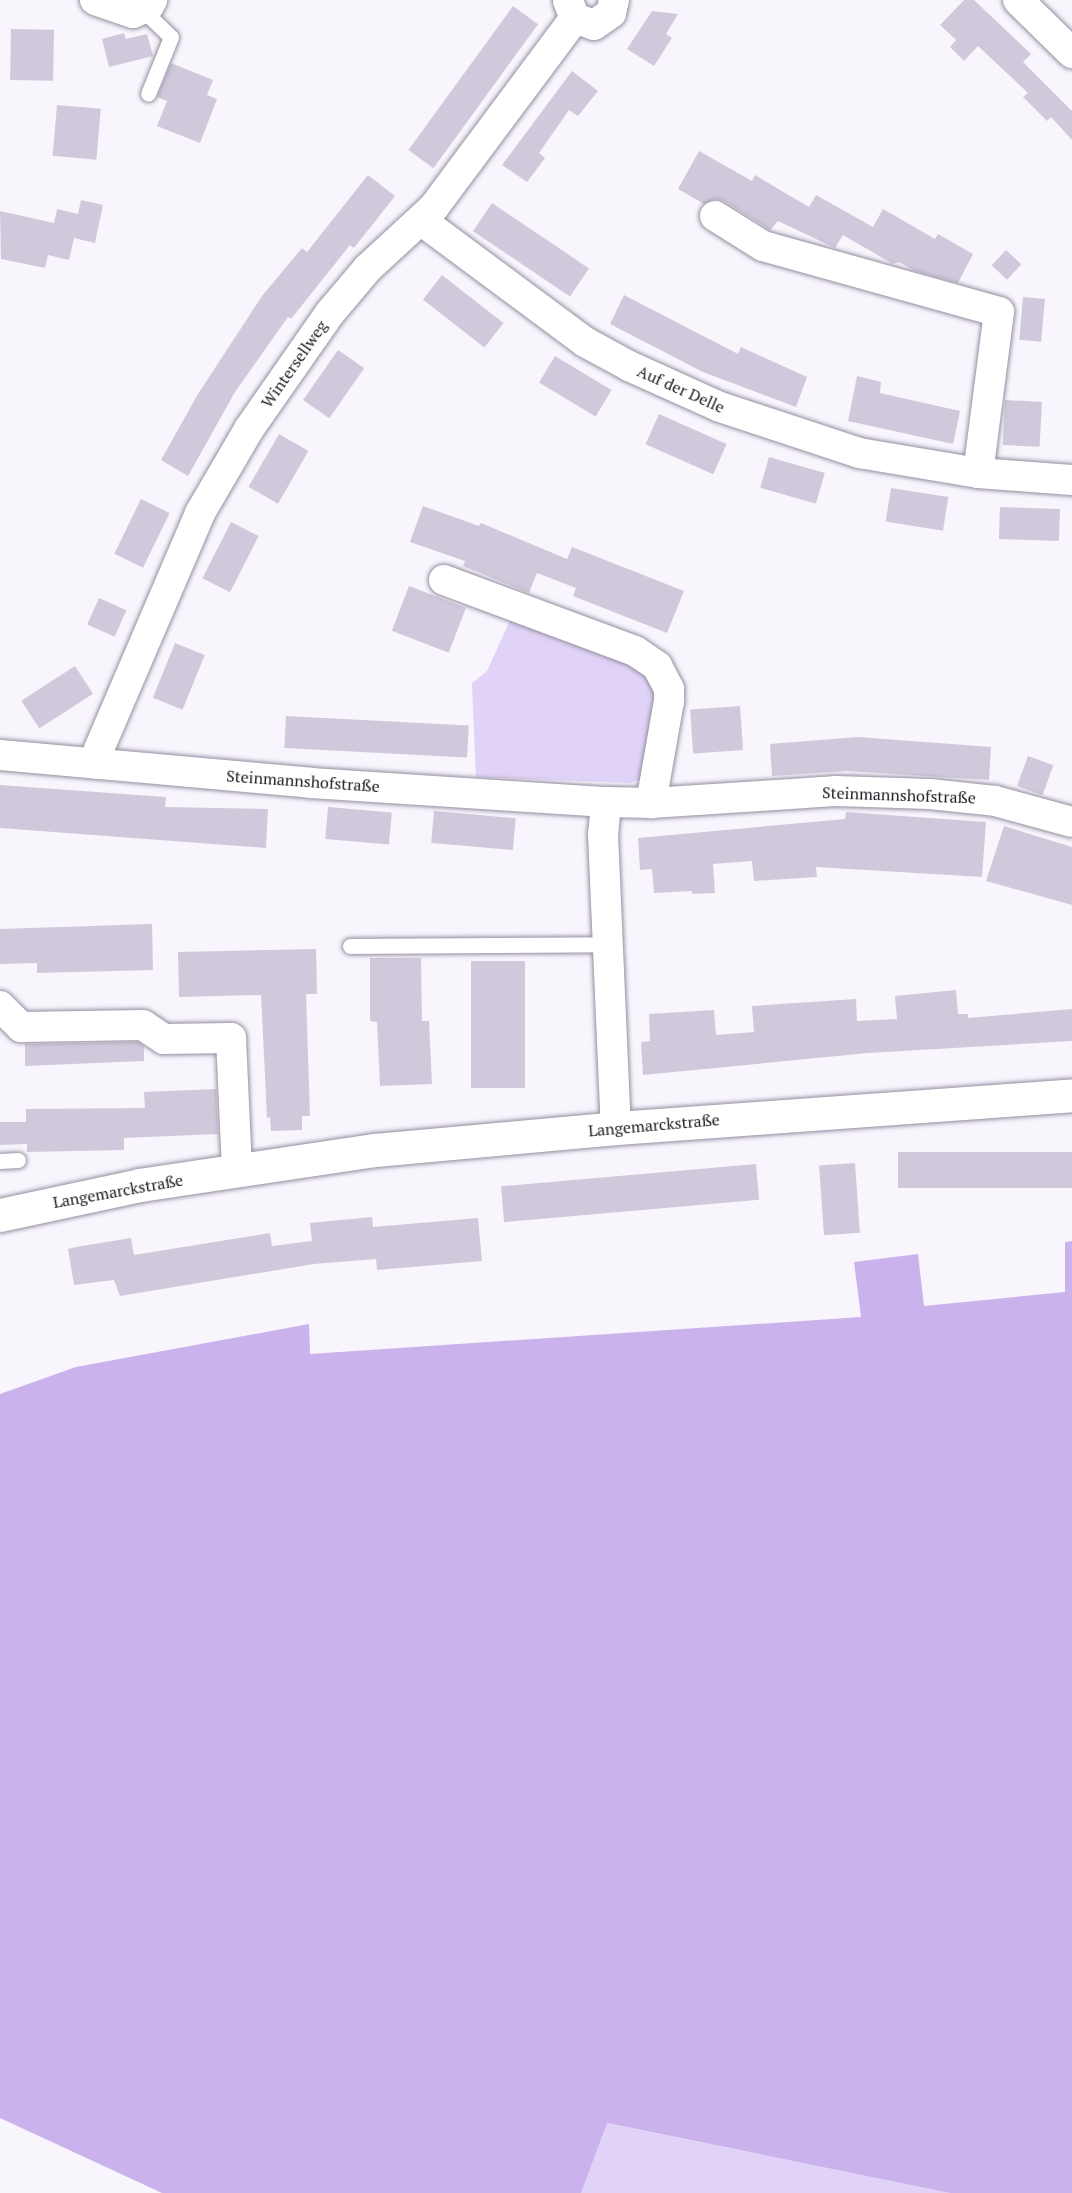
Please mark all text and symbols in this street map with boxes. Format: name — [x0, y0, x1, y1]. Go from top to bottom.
street label: Wintersellweg — [257, 317, 331, 411]
street label: Auf der Delle — [634, 361, 728, 417]
street label: Steinmannshofstraße — [226, 766, 380, 796]
street label: Steinmannshofstraße — [822, 783, 976, 807]
street label: Langemarckstraße — [587, 1110, 721, 1140]
street label: Langemarckstraße — [51, 1170, 185, 1212]

